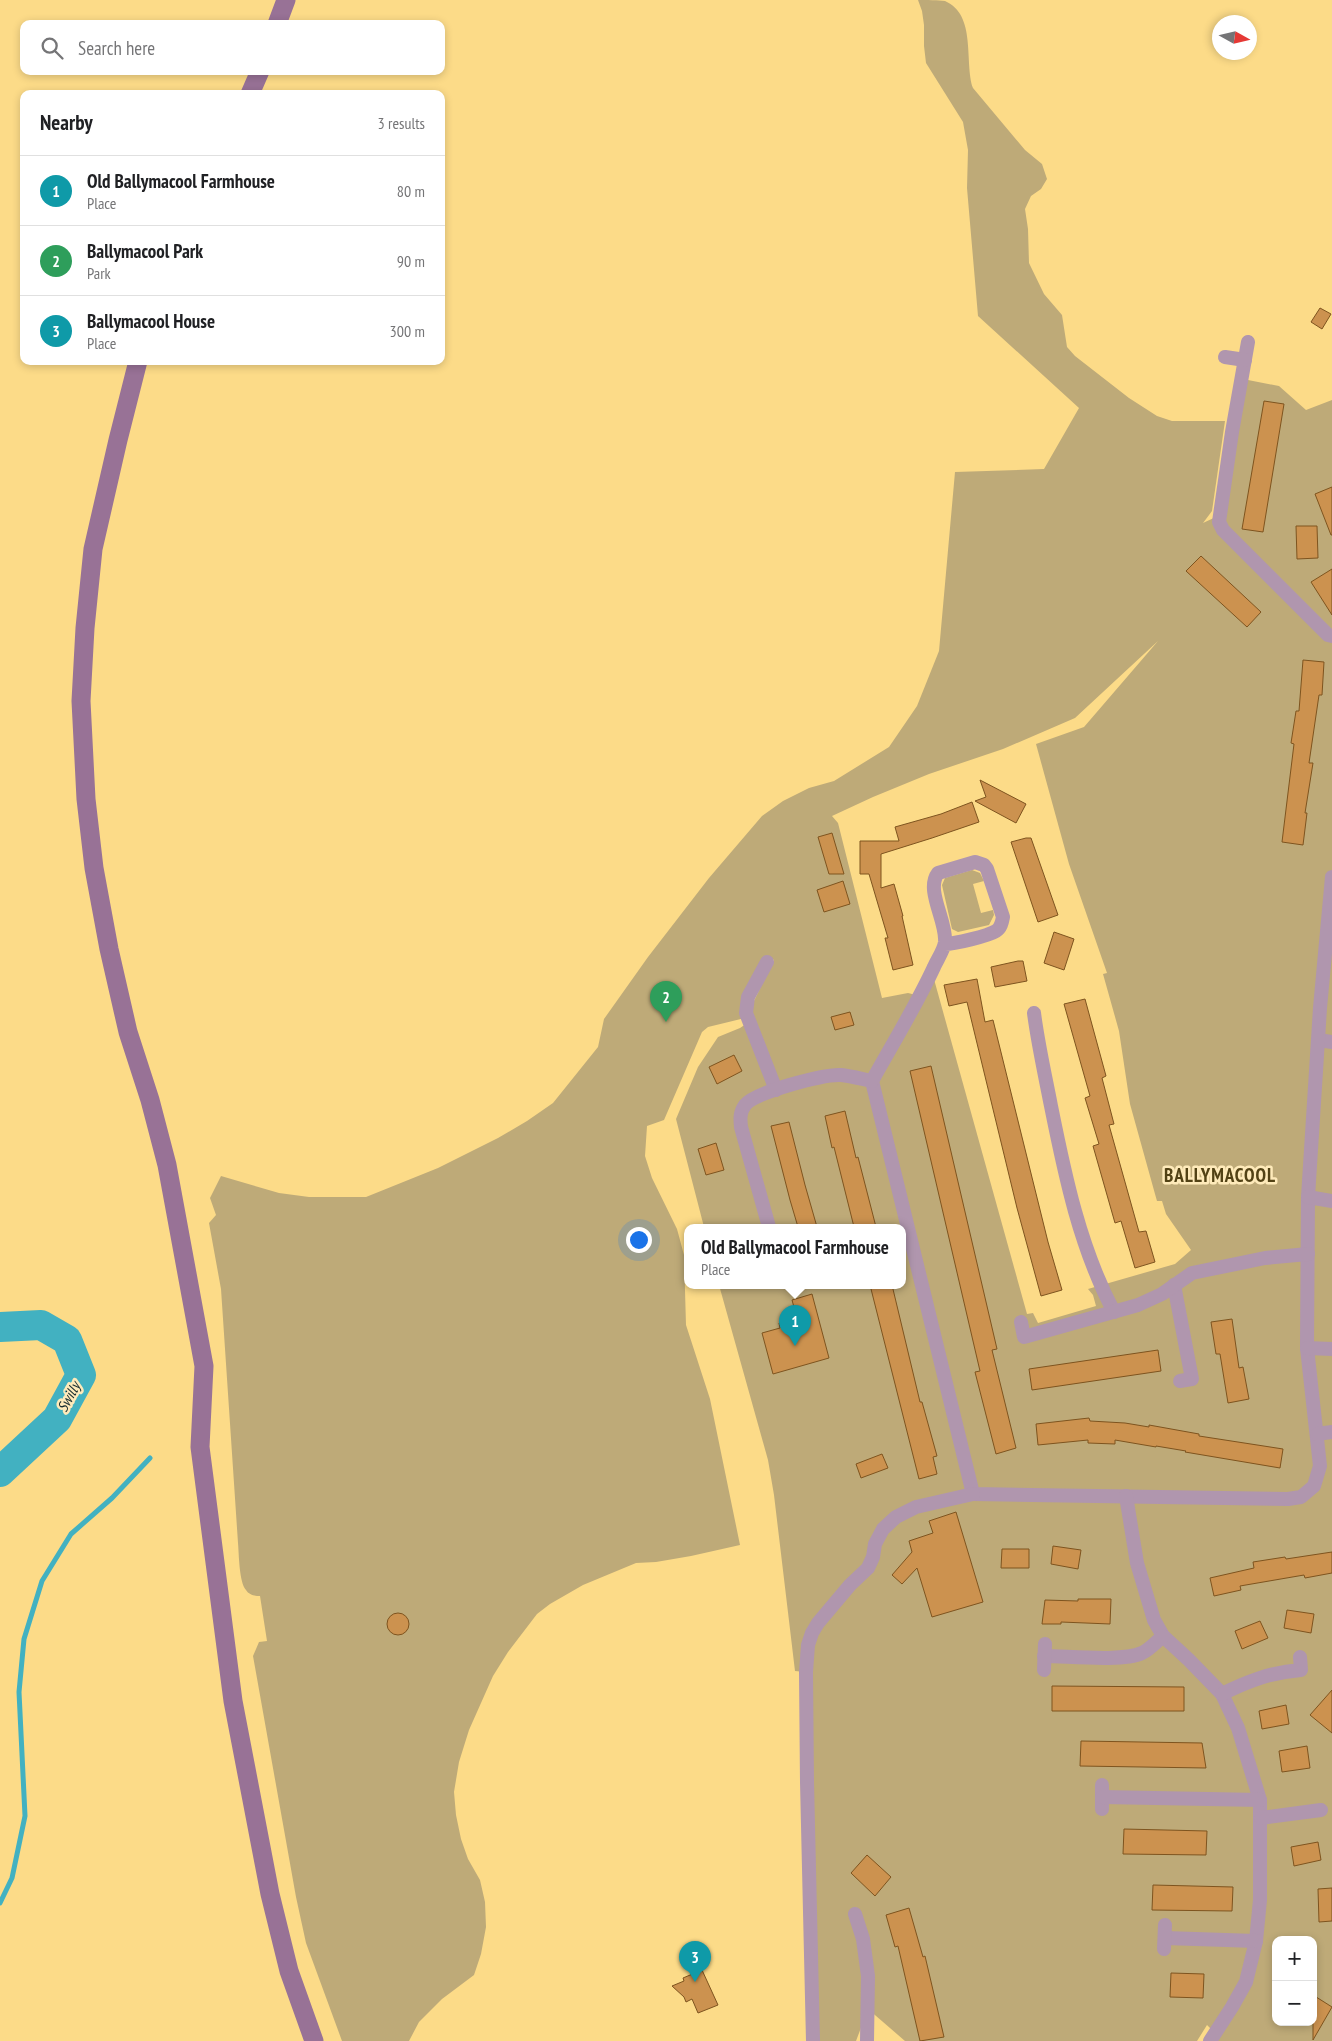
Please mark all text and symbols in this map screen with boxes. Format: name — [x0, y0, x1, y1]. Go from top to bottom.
north arrow — [1212, 15, 1257, 60]
search box — [20, 20, 445, 75]
icon: search — [38, 34, 66, 62]
text: Search here — [78, 36, 155, 60]
text: Nearby — [40, 109, 93, 136]
text: 3 results — [378, 113, 425, 133]
text: Old Ballymacool Farmhouse — [87, 169, 275, 193]
text: 1 — [52, 181, 60, 201]
text: 80 m — [397, 181, 425, 201]
text: Place — [87, 193, 116, 213]
text: Ballymacool Park — [87, 239, 203, 263]
text: 2 — [52, 251, 60, 271]
text: 90 m — [397, 251, 425, 271]
text: Park — [87, 263, 111, 283]
text: Ballymacool House — [87, 309, 215, 333]
text: 3 — [52, 321, 60, 341]
text: 300 m — [390, 321, 425, 341]
text: Place — [87, 333, 116, 353]
pin: 2 — [650, 981, 682, 1022]
district label: BALLYMACOOL — [1164, 1163, 1276, 1187]
popup — [684, 1224, 906, 1289]
your location — [626, 1227, 652, 1253]
text: Old Ballymacool Farmhouse — [701, 1235, 889, 1259]
text: Place — [701, 1259, 730, 1279]
pin: 1 — [779, 1305, 811, 1346]
water label: Swilly — [53, 1376, 85, 1415]
map controls — [1272, 1936, 1317, 2026]
button: + — [1272, 1936, 1317, 1981]
pin: 3 — [679, 1941, 711, 1982]
button: − — [1272, 1981, 1317, 2026]

